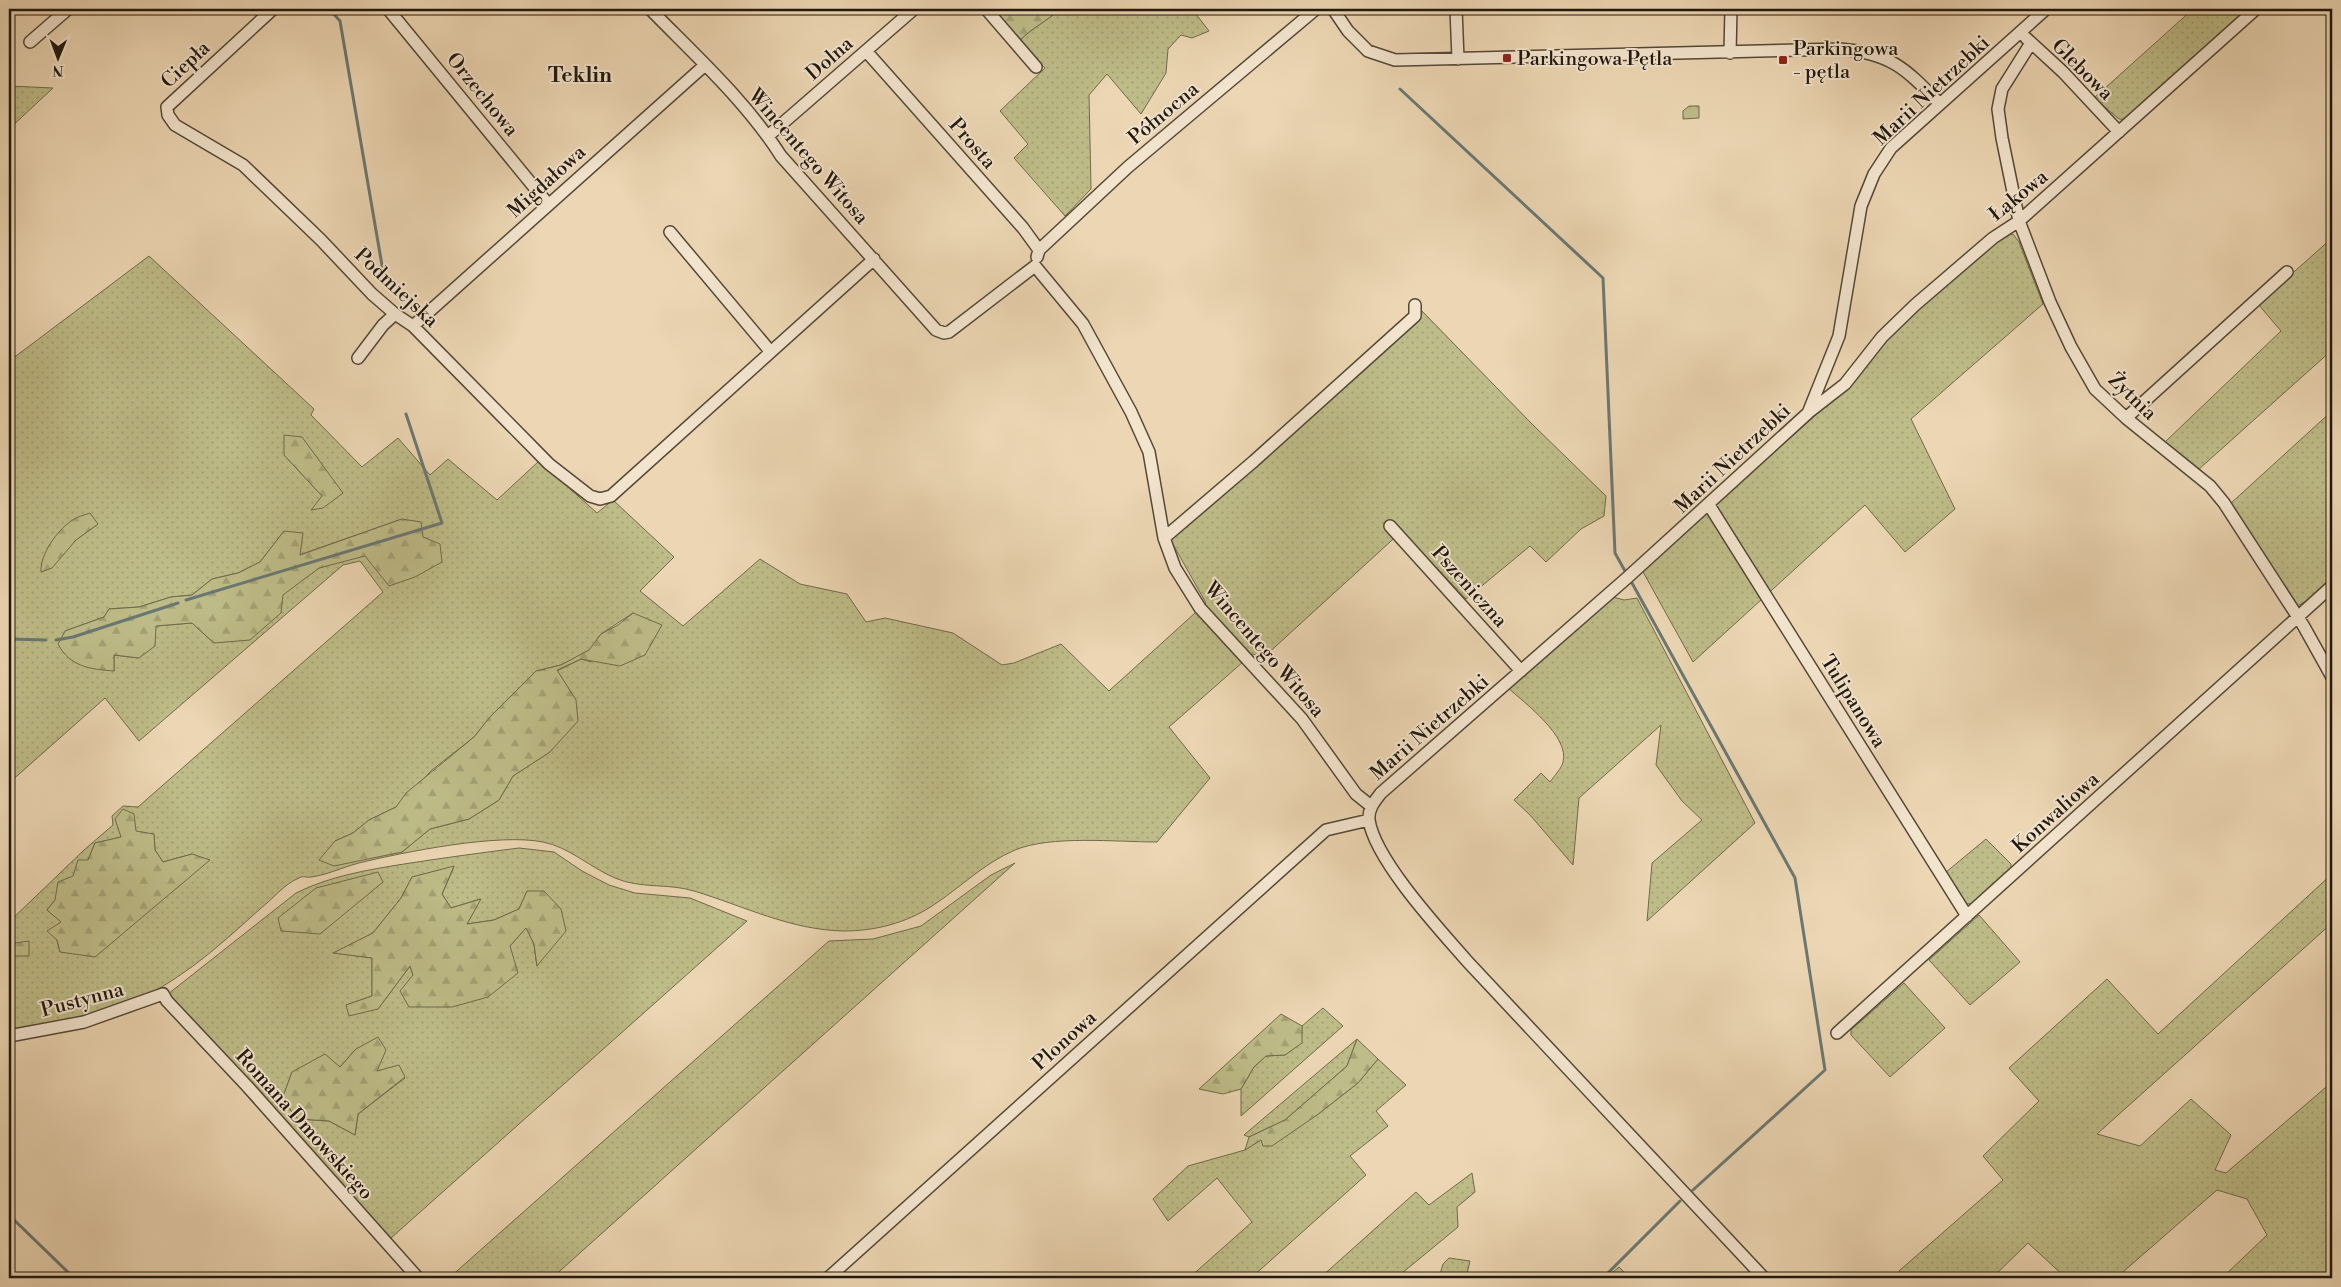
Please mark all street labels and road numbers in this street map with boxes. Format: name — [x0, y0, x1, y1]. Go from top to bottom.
street label: Dolna — [801, 31, 860, 87]
street label: Marii Nietrzebki — [1869, 31, 1996, 151]
street label: Glebowa — [2046, 34, 2119, 107]
street label: Ciepła — [156, 36, 216, 94]
street label: Orzechowa — [440, 48, 524, 143]
street label: Północna — [1123, 77, 1205, 151]
street label: Wincentego Witosa — [742, 83, 874, 231]
street label: Prosta — [943, 113, 1001, 175]
street label: Migdałowa — [503, 140, 592, 224]
street label: Łąkowa — [1984, 164, 2054, 227]
street label: Podmiejska — [349, 243, 444, 334]
street label: Żytnia — [2102, 367, 2163, 427]
street label: Marii Nietrzebki — [1670, 399, 1797, 519]
street label: Pszeniczna — [1426, 541, 1513, 634]
street label: Wincentego Witosa — [1198, 576, 1330, 724]
street label: Tulipanowa — [1814, 651, 1892, 754]
street label: Marii Nietrzebki — [1365, 669, 1495, 787]
street label: Konwaliowa — [2007, 767, 2106, 859]
street label: Pustynna — [38, 977, 127, 1024]
street label: Plonowa — [1028, 1005, 1103, 1076]
street label: Romana Dmowskiego — [230, 1044, 378, 1206]

